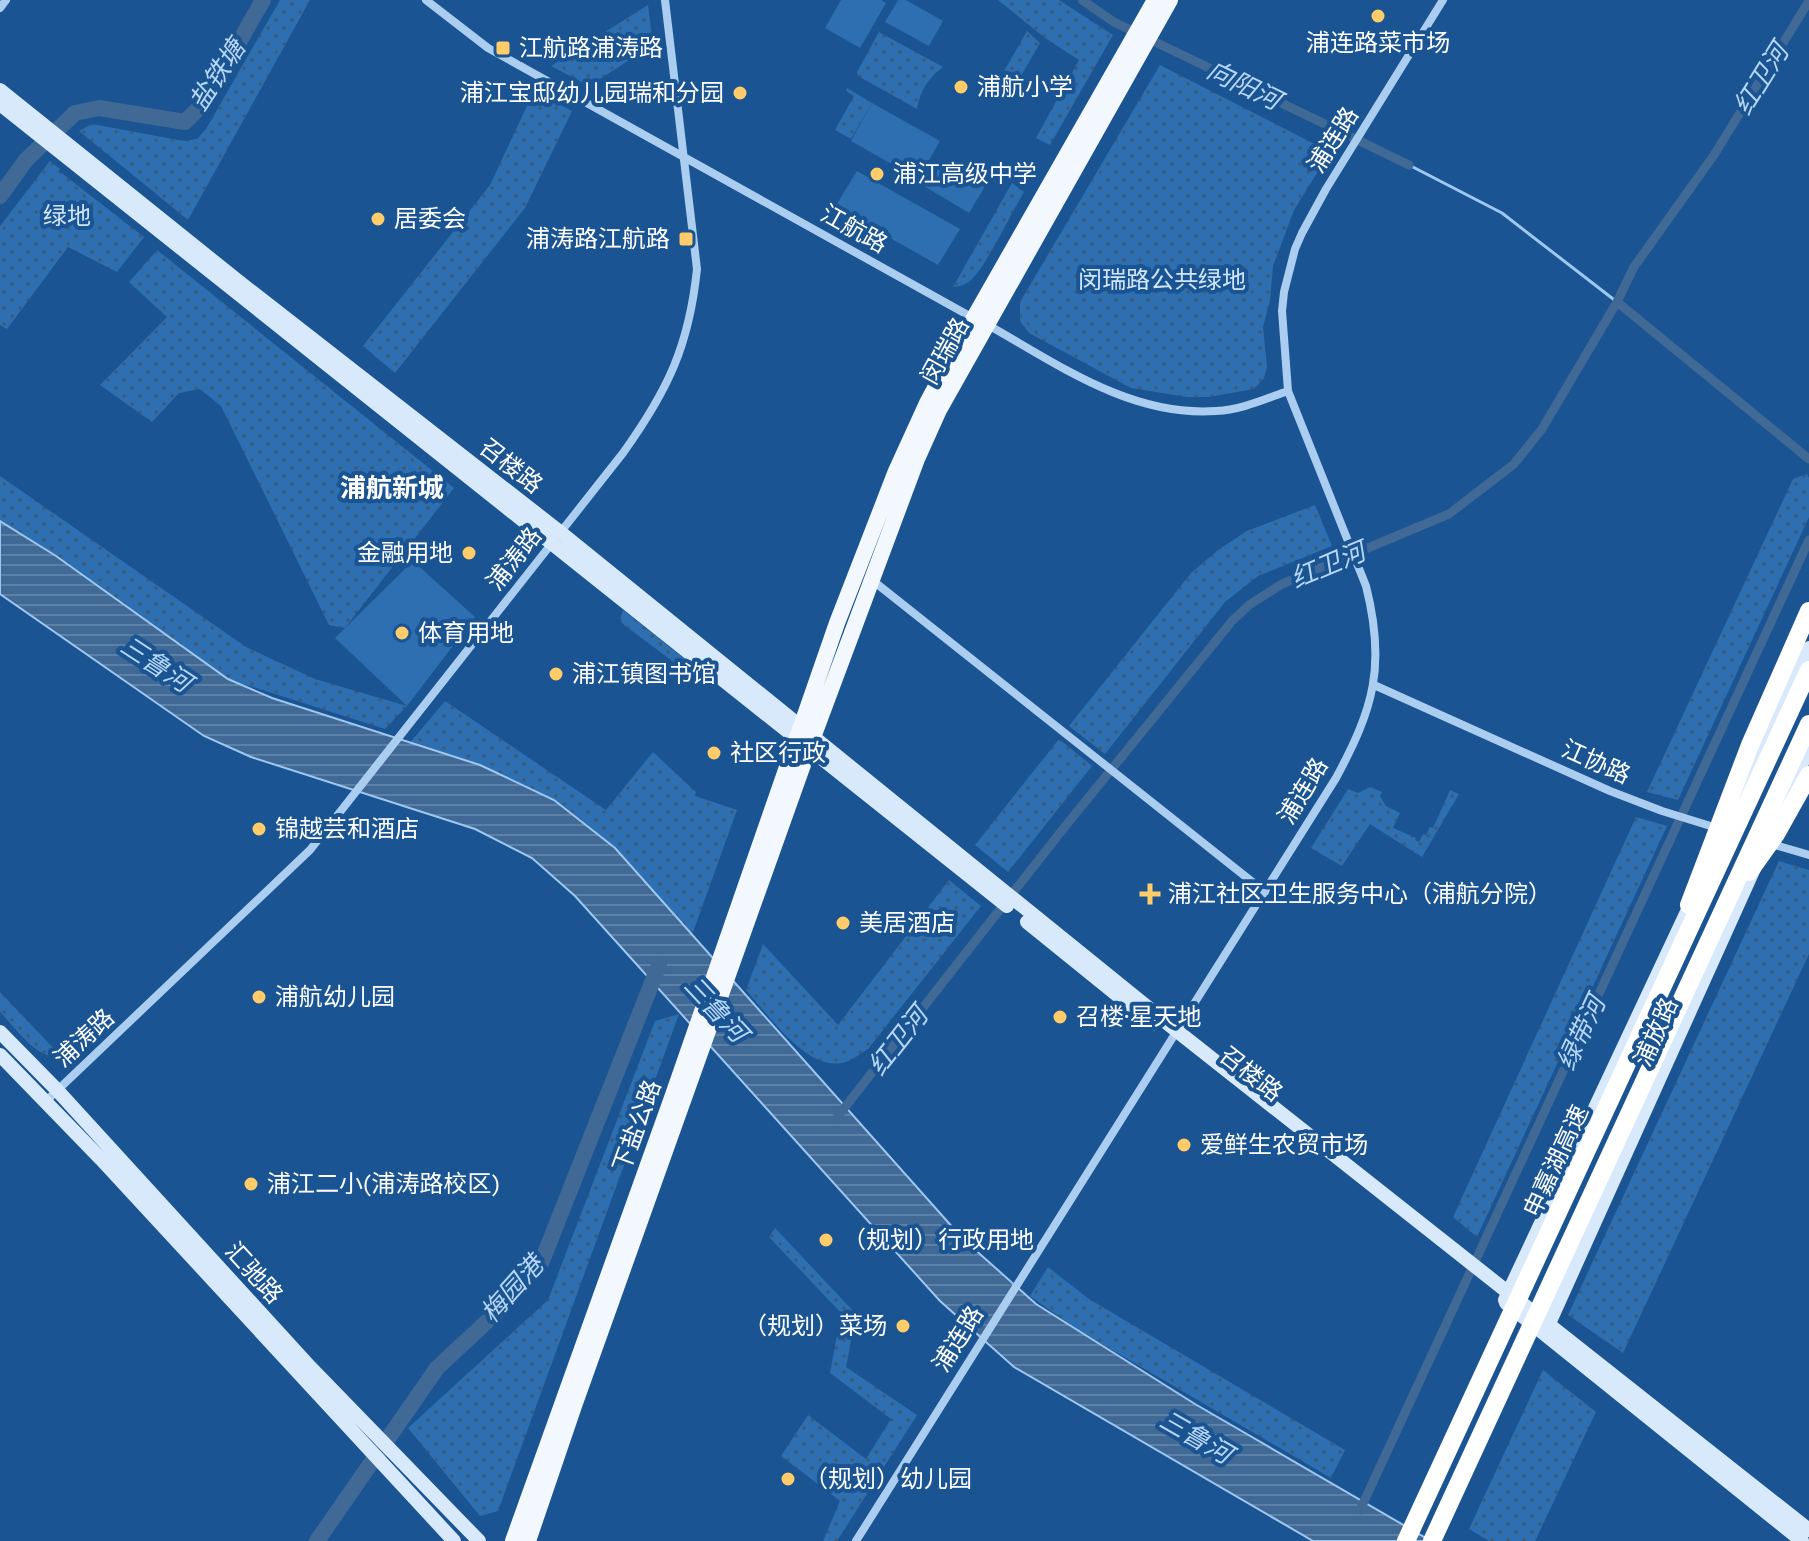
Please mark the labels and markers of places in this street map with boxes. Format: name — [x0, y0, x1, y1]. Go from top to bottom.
marker: 浦连路菜市场 — [1369, 7, 1387, 25]
place label: 浦连路菜市场 — [1306, 29, 1450, 57]
place label: 江航路浦涛路 — [519, 34, 663, 62]
marker: 江航路浦涛路 — [494, 39, 512, 57]
place label: 浦航小学 — [977, 73, 1073, 101]
marker: 浦航小学 — [952, 78, 970, 96]
place label: 浦江宝邸幼儿园瑞和分园 — [460, 79, 724, 107]
marker: 浦江宝邸幼儿园瑞和分园 — [731, 84, 749, 102]
place label: 浦江高级中学 — [893, 160, 1037, 188]
marker: 浦江高级中学 — [868, 165, 886, 183]
place label: 居委会 — [394, 205, 466, 233]
marker: 居委会 — [369, 210, 387, 228]
place label: 浦涛路江航路 — [526, 225, 670, 253]
marker: 浦涛路江航路 — [677, 230, 695, 248]
place label: 金融用地 — [357, 539, 453, 567]
marker: 金融用地 — [460, 544, 478, 562]
place label: 体育用地 — [418, 619, 514, 647]
marker: 体育用地 — [393, 624, 411, 642]
place label: 浦江镇图书馆 — [572, 660, 716, 688]
marker: 浦江镇图书馆 — [547, 665, 565, 683]
place label: 社区行政 — [730, 739, 826, 767]
marker: 社区行政 — [705, 744, 723, 762]
place label: 锦越芸和酒店 — [275, 815, 419, 843]
marker: 锦越芸和酒店 — [250, 820, 268, 838]
place label: 浦江社区卫生服务中心（浦航分院） — [1168, 880, 1552, 908]
marker: 浦江社区卫生服务中心（浦航分院） — [1139, 883, 1161, 905]
place label: 美居酒店 — [859, 909, 955, 937]
marker: 美居酒店 — [834, 914, 852, 932]
place label: 浦航幼儿园 — [275, 983, 395, 1011]
marker: 浦航幼儿园 — [250, 988, 268, 1006]
place label: 召楼·星天地 — [1076, 1003, 1201, 1031]
marker: 召楼·星天地 — [1051, 1008, 1069, 1026]
place label: 爱鲜生农贸市场 — [1200, 1131, 1368, 1159]
marker: 爱鲜生农贸市场 — [1175, 1136, 1193, 1154]
place label: 浦江二小(浦涛路校区) — [267, 1170, 500, 1198]
marker: 浦江二小(浦涛路校区) — [242, 1175, 260, 1193]
place label: （规划）行政用地 — [842, 1226, 1034, 1254]
marker: （规划）行政用地 — [817, 1231, 835, 1249]
place label: （规划）菜场 — [743, 1312, 887, 1340]
marker: （规划）菜场 — [894, 1317, 912, 1335]
place label: （规划）幼儿园 — [804, 1465, 972, 1493]
marker: （规划）幼儿园 — [779, 1470, 797, 1488]

